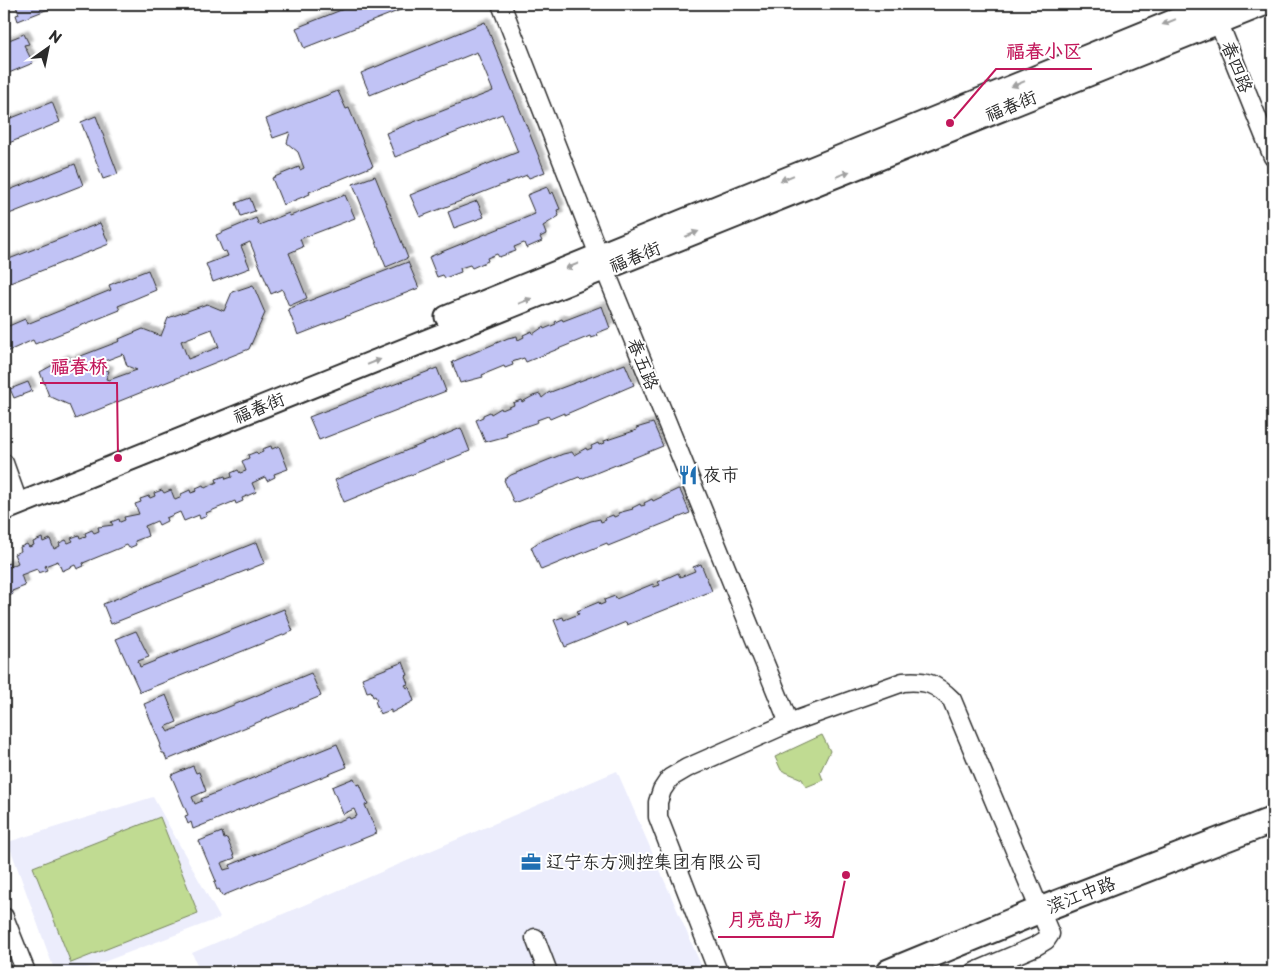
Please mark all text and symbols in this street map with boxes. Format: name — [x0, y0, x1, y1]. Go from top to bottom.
one-way arrow — [1161, 18, 1176, 26]
north arrow — [22, 22, 72, 72]
text: N — [45, 25, 66, 49]
callout: 福春小区 — [996, 35, 1092, 69]
text: 福春小区 — [1006, 36, 1082, 64]
street label: 春四路 — [1216, 36, 1261, 97]
one-way arrow — [1011, 80, 1025, 88]
street label: 福春街 — [980, 82, 1041, 127]
one-way arrow — [835, 169, 850, 177]
one-way arrow — [779, 174, 794, 182]
one-way arrow — [685, 230, 700, 238]
street label: 福春街 — [604, 233, 665, 278]
one-way arrow — [564, 262, 579, 270]
one-way arrow — [518, 297, 532, 305]
street label: 春五路 — [622, 333, 667, 394]
callout: 福春桥 — [40, 349, 117, 383]
text: 福春桥 — [50, 351, 108, 379]
one-way arrow — [367, 358, 382, 366]
street label: 福春街 — [228, 384, 289, 429]
place label: 夜市 — [703, 460, 739, 487]
restaurant icon: 夜市 — [677, 464, 699, 486]
place label: 辽宁东方测控集团有限公司 — [546, 847, 762, 874]
office icon: 辽宁东方测控集团有限公司 — [520, 851, 542, 873]
street label: 滨江中路 — [1042, 868, 1119, 919]
callout: 月亮岛广场 — [718, 903, 833, 937]
text: 月亮岛广场 — [727, 904, 823, 932]

